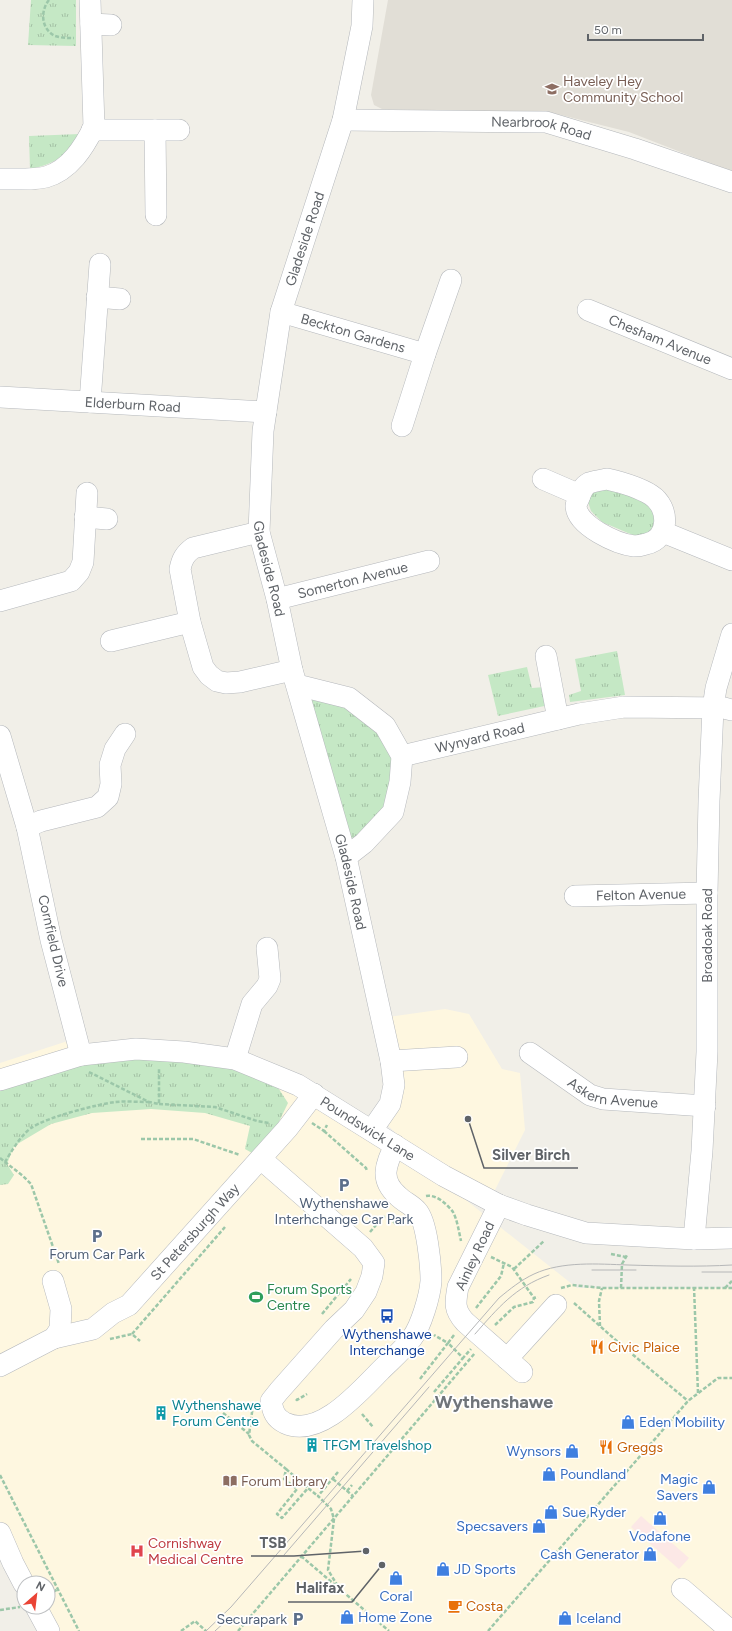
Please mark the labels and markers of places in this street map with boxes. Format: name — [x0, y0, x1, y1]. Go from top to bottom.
place label: Haveley Hey Community School — [563, 73, 683, 106]
school or university icon: Haveley Hey Community School — [544, 81, 560, 97]
callout: Silver Birch — [484, 1141, 578, 1168]
parking icon: Wythenshawe Interhchange Car Park — [336, 1177, 352, 1193]
place label: Wythenshawe Interhchange Car Park — [275, 1195, 414, 1228]
parking icon: Forum Car Park — [89, 1228, 105, 1244]
place label: Forum Car Park — [49, 1246, 145, 1263]
place label: Forum Sports Centre — [267, 1281, 352, 1314]
sports icon: Forum Sports Centre — [248, 1289, 264, 1305]
bus stop icon: Wythenshawe Interchange — [379, 1308, 395, 1324]
place label: Wythenshawe Interchange — [342, 1326, 432, 1359]
restaurant icon: Civic Plaice — [589, 1339, 605, 1355]
place label: Civic Plaice — [608, 1339, 680, 1356]
place label: Wythenshawe Forum Centre — [172, 1397, 262, 1430]
building icon: Wythenshawe Forum Centre — [153, 1405, 169, 1421]
shop icon: Eden Mobility — [620, 1414, 636, 1430]
place label: Eden Mobility — [639, 1414, 725, 1431]
building icon: TFGM Travelshop — [304, 1437, 320, 1453]
place label: TFGM Travelshop — [323, 1437, 432, 1454]
restaurant icon: Greggs — [598, 1439, 614, 1455]
place label: Greggs — [617, 1439, 663, 1456]
place label: Wynsors — [506, 1443, 561, 1460]
shop icon: Wynsors — [564, 1443, 580, 1459]
shop icon: Poundland — [541, 1466, 557, 1482]
place label: Poundland — [560, 1466, 626, 1483]
place label: Magic Savers — [656, 1471, 698, 1504]
library icon: Forum Library — [222, 1473, 238, 1489]
place label: Forum Library — [241, 1473, 328, 1490]
shop icon: Magic Savers — [701, 1479, 717, 1495]
shop icon: Sue Ryder — [543, 1504, 559, 1520]
place label: Sue Ryder — [562, 1504, 626, 1521]
shop icon: Vodafone — [652, 1510, 668, 1526]
place label: Specsavers — [456, 1518, 528, 1535]
shop icon: Specsavers — [531, 1518, 547, 1534]
place label: Vodafone — [629, 1528, 691, 1545]
callout: TSB — [251, 1529, 294, 1556]
place label: Cornishway Medical Centre — [148, 1535, 244, 1568]
hospital icon: Cornishway Medical Centre — [129, 1543, 145, 1559]
place label: Cash Generator — [540, 1546, 639, 1563]
shop icon: Cash Generator — [642, 1546, 658, 1562]
shop icon: JD Sports — [435, 1561, 451, 1577]
place label: JD Sports — [454, 1561, 516, 1578]
shop icon: Coral — [388, 1570, 404, 1586]
callout: Halifax — [288, 1575, 352, 1602]
place label: Coral — [379, 1588, 413, 1605]
cafe icon: Costa — [447, 1598, 463, 1614]
place label: Costa — [466, 1598, 503, 1615]
shop icon: Home Zone — [339, 1609, 355, 1625]
place label: Home Zone — [358, 1609, 433, 1626]
shop icon: Iceland — [557, 1610, 573, 1626]
place label: Iceland — [576, 1610, 621, 1627]
place label: Securapark — [217, 1611, 287, 1628]
parking icon: Securapark — [290, 1611, 306, 1627]

